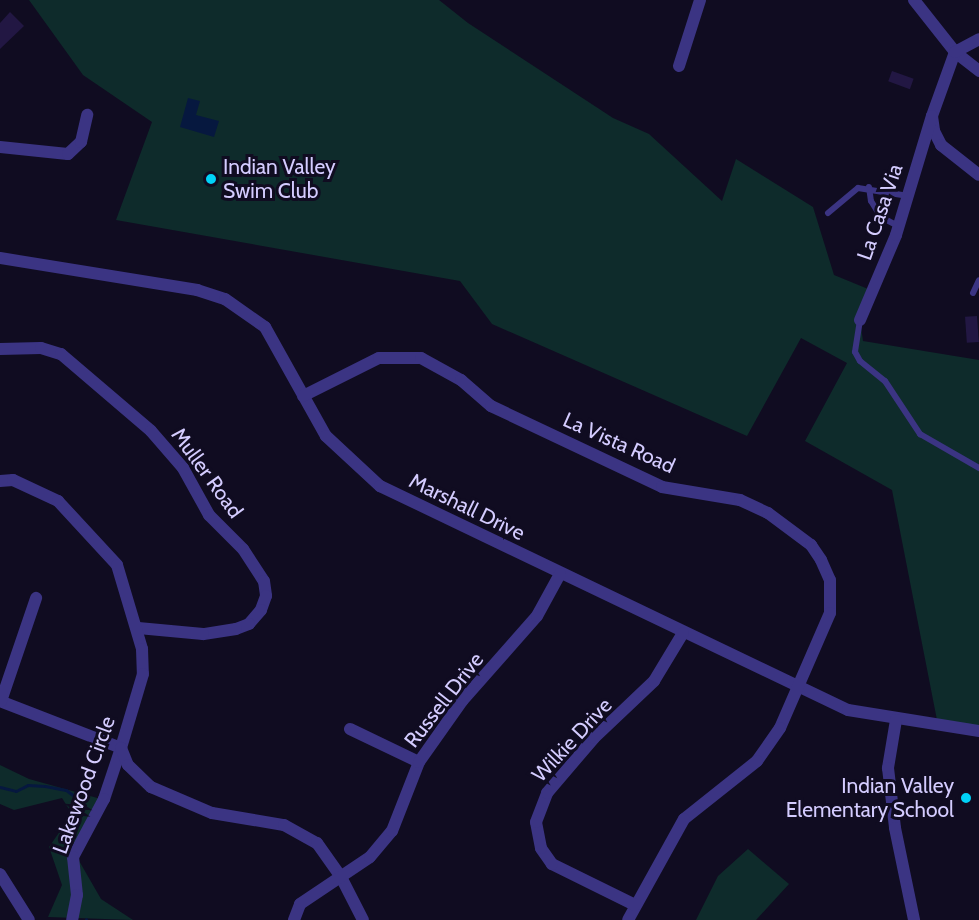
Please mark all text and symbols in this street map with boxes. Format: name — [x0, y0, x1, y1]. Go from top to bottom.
place label: Indian Valley Swim Club — [223, 154, 336, 204]
street label: La Casa Via — [852, 161, 908, 263]
marker: Indian Valley Swim Club — [204, 172, 218, 186]
street label: La Vista Road — [559, 407, 679, 479]
street label: Muller Road — [166, 423, 248, 523]
street label: Marshall Drive — [405, 468, 529, 546]
street label: Russell Drive — [399, 648, 489, 752]
street label: Wilkie Drive — [527, 693, 617, 787]
street label: Lakewood Circle — [47, 713, 121, 857]
place label: Indian Valley Elementary School — [786, 773, 954, 823]
marker: Indian Valley Elementary School — [959, 791, 973, 805]

